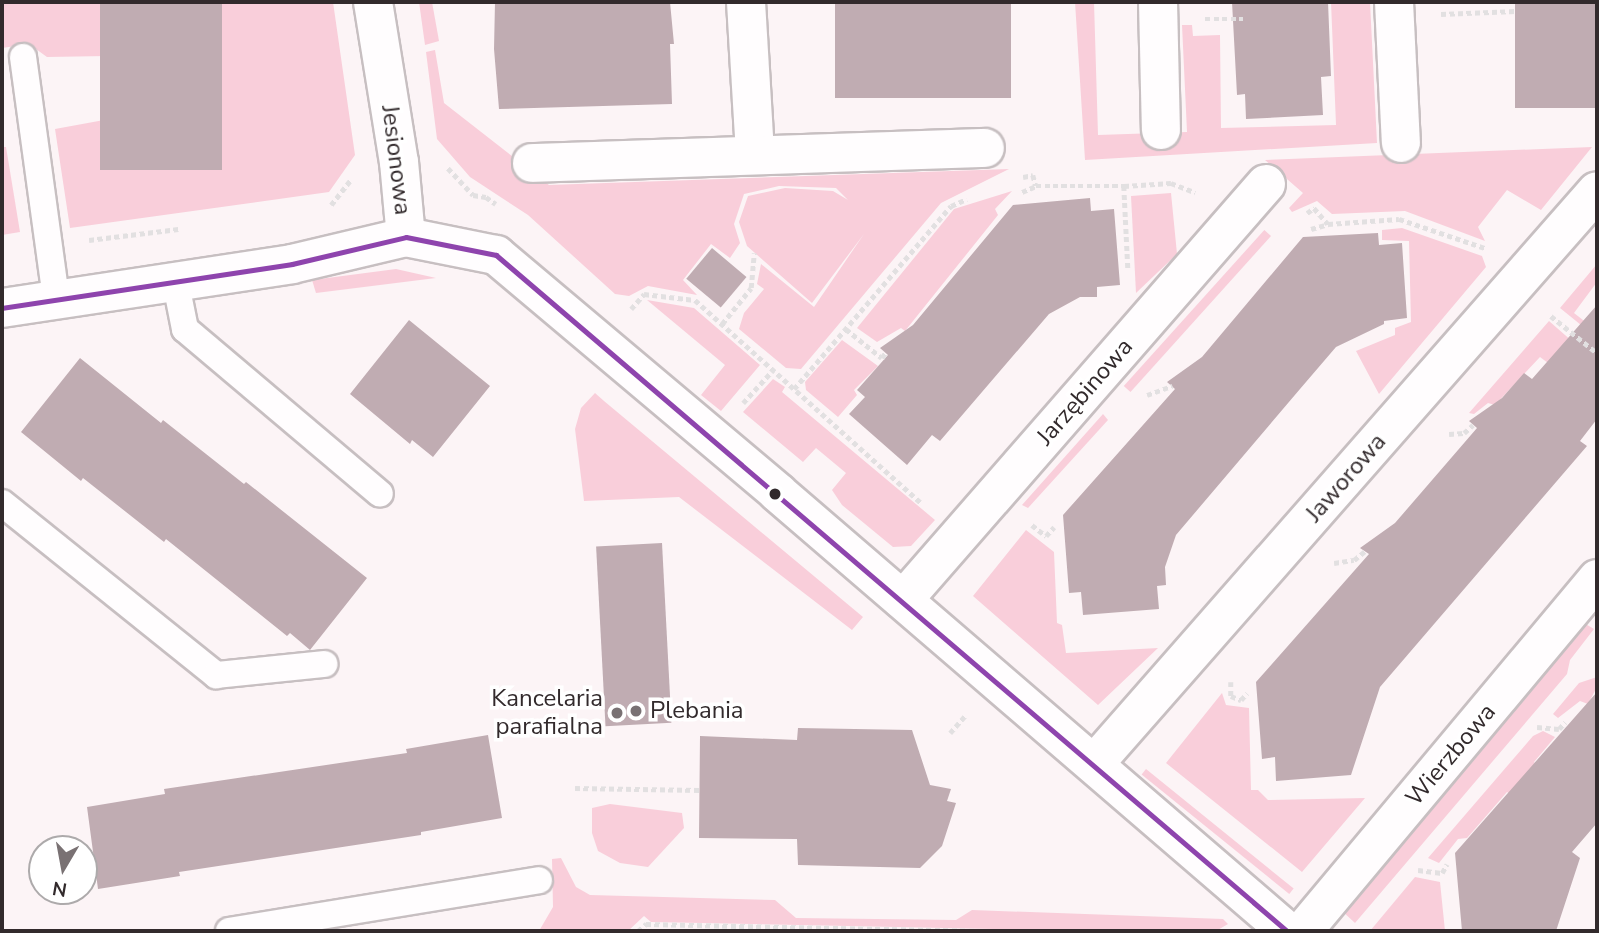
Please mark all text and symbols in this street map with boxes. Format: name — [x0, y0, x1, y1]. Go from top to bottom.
street label: Jesionowa — [375, 103, 417, 217]
street label: Jarzębinowa — [1031, 333, 1139, 451]
street label: Jaworowa — [1300, 428, 1392, 528]
unlabelled marker — [768, 487, 782, 501]
place label: Kancelaria parafialna — [491, 685, 603, 741]
place label: Plebania — [650, 697, 744, 725]
street label: Wierzbowa — [1400, 698, 1502, 812]
marker: Plebania — [628, 703, 644, 719]
marker: Kancelaria parafialna — [609, 705, 625, 721]
north arrow — [28, 835, 98, 905]
text: N — [50, 875, 69, 903]

